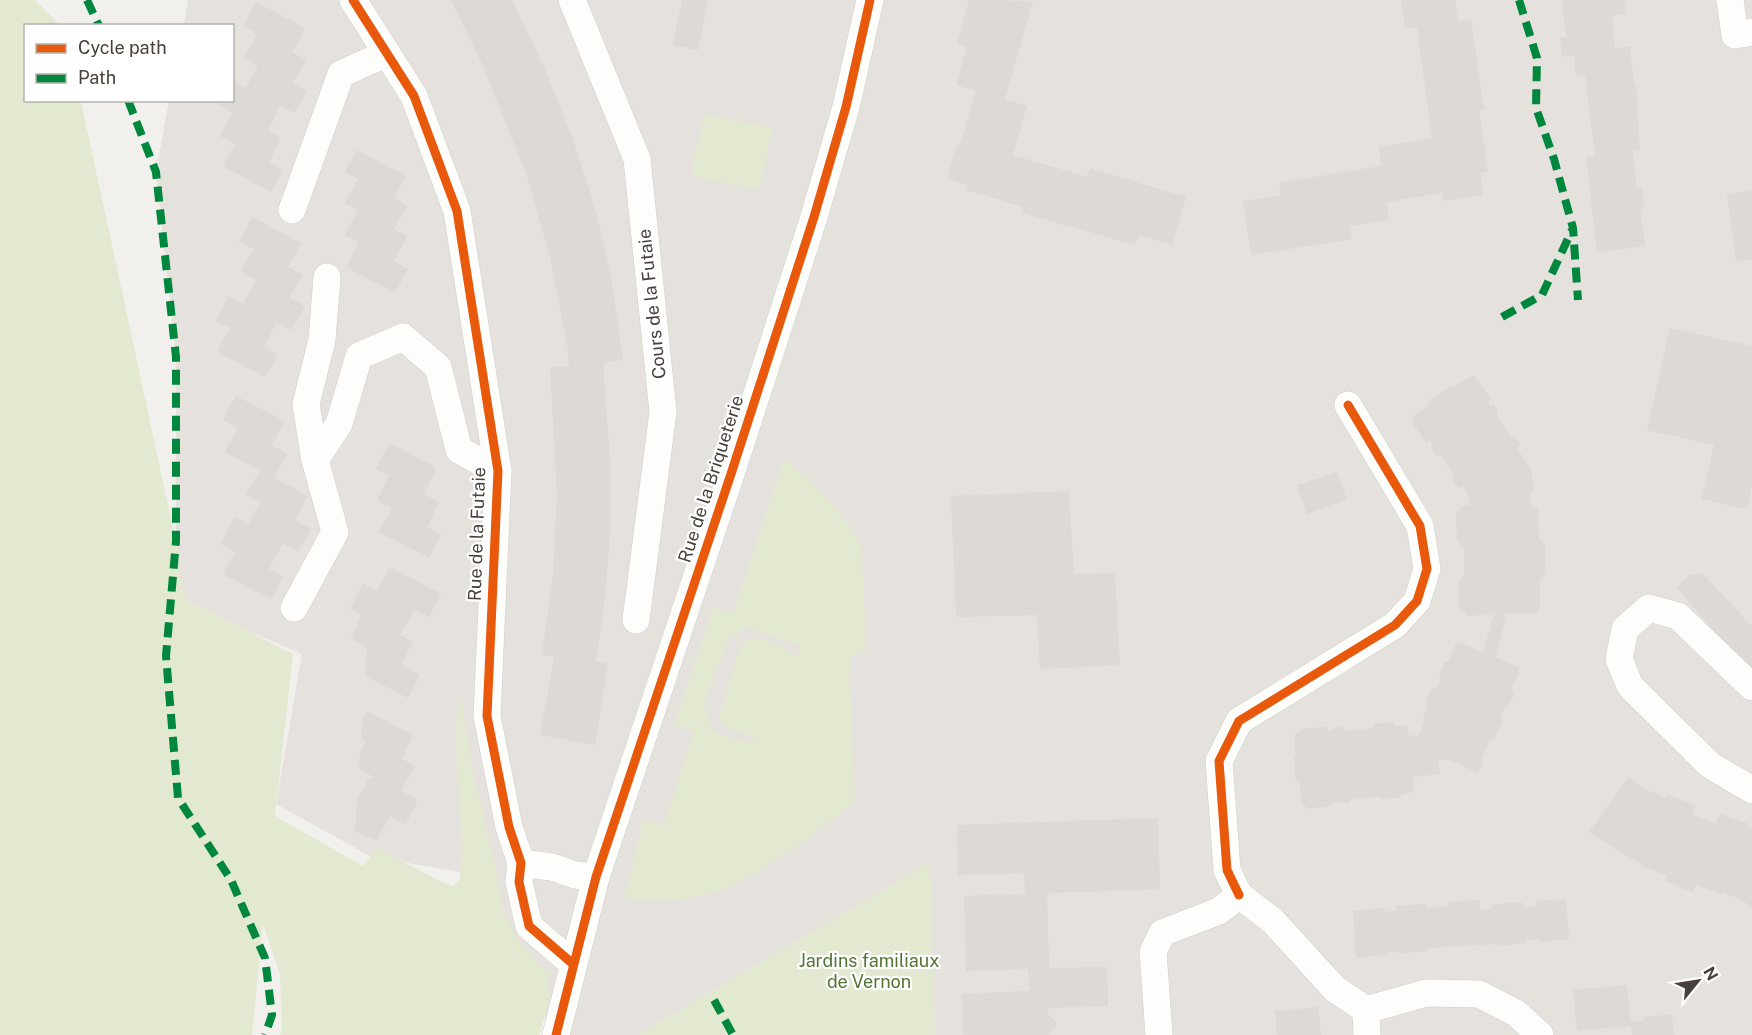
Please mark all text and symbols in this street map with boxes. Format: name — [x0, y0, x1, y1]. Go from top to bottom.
legend — [24, 24, 234, 102]
text: Cycle path — [78, 37, 167, 58]
text: Path — [78, 67, 116, 88]
street label: Cours de la Futaie — [633, 228, 670, 380]
street label: Rue de la Briqueterie — [674, 393, 748, 565]
street label: Rue de la Futaie — [464, 467, 489, 601]
park label: Jardins familiaux de Vernon — [799, 950, 939, 992]
north arrow — [1668, 951, 1728, 1011]
text: N — [1699, 964, 1722, 984]

